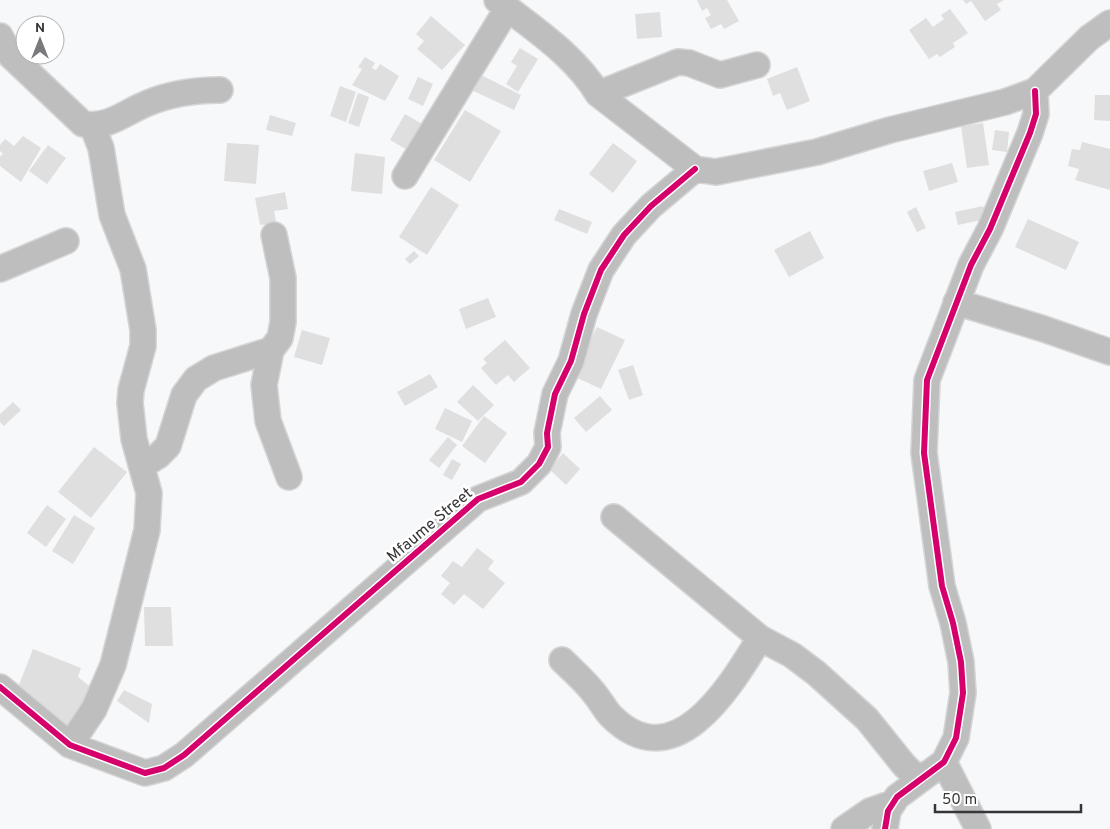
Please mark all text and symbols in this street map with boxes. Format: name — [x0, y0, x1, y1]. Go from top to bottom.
north arrow — [15, 15, 65, 65]
text: N — [35, 20, 45, 37]
street label: Mfaume Street — [383, 484, 477, 567]
scale bar — [935, 782, 1081, 814]
text: 50 m — [942, 791, 977, 810]

